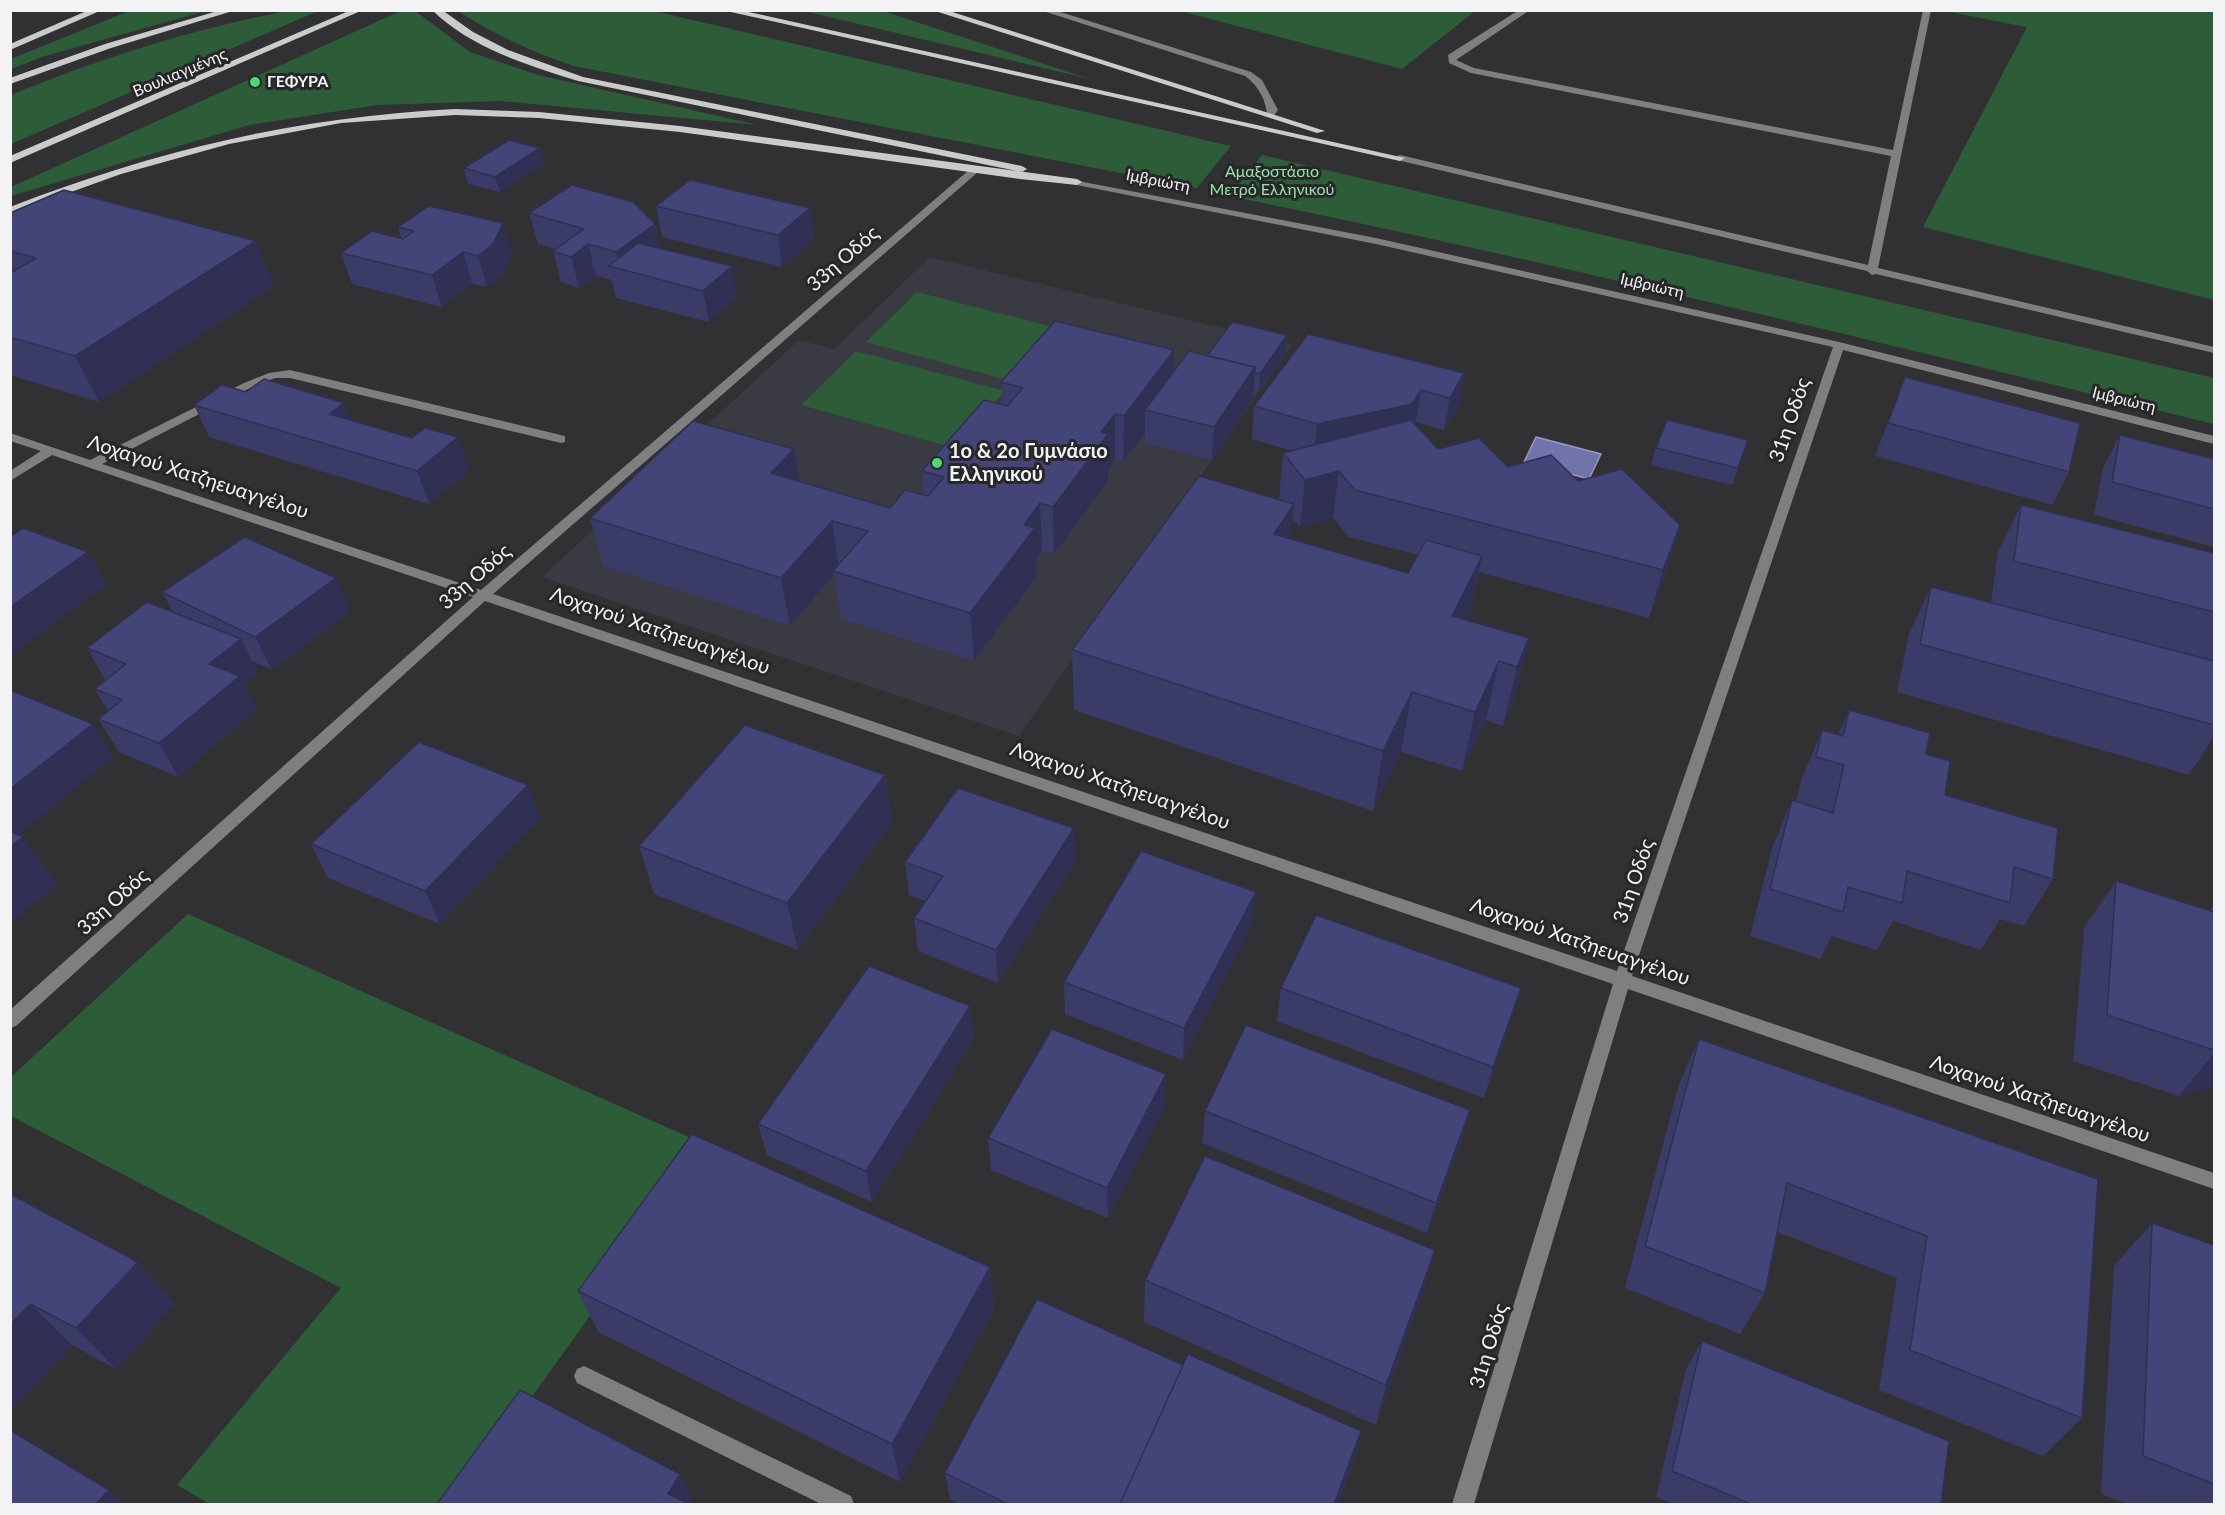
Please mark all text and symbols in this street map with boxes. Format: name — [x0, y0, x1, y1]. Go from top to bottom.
street label: Βουλιαγμένης — [130, 45, 230, 101]
place label: ΓΕΦΥΡΑ — [267, 72, 328, 92]
marker: ΓΕΦΥΡΑ — [248, 75, 262, 89]
park label: Αμαξοστάσιο Μετρό Ελληνικού — [1210, 162, 1334, 200]
street label: Ιμβριώτη — [1124, 165, 1192, 197]
street label: 33η Οδός — [802, 221, 884, 297]
street label: Ιμβριώτη — [1618, 269, 1686, 303]
street label: 31η Οδός — [1764, 375, 1816, 465]
street label: Ιμβριώτη — [2090, 383, 2158, 417]
street label: Λοχαγού Χατζηευαγγέλου — [85, 430, 311, 524]
place label: 1ο & 2ο Γυμνάσιο Ελληνικού — [949, 440, 1108, 487]
marker: 1ο & 2ο Γυμνάσιο Ελληνικού — [930, 456, 944, 470]
street label: 33η Οδός — [434, 539, 516, 615]
street label: Λοχαγού Χατζηευαγγέλου — [547, 582, 773, 680]
street label: Λοχαγού Χατζηευαγγέλου — [1007, 737, 1233, 835]
street label: 31η Οδός — [1608, 836, 1660, 926]
street label: 33η Οδός — [72, 864, 154, 940]
street label: Λοχαγού Χατζηευαγγέλου — [1467, 893, 1693, 991]
street label: Λοχαγού Χατζηευαγγέλου — [1927, 1050, 2153, 1148]
street label: 31η Οδός — [1465, 1301, 1513, 1391]

